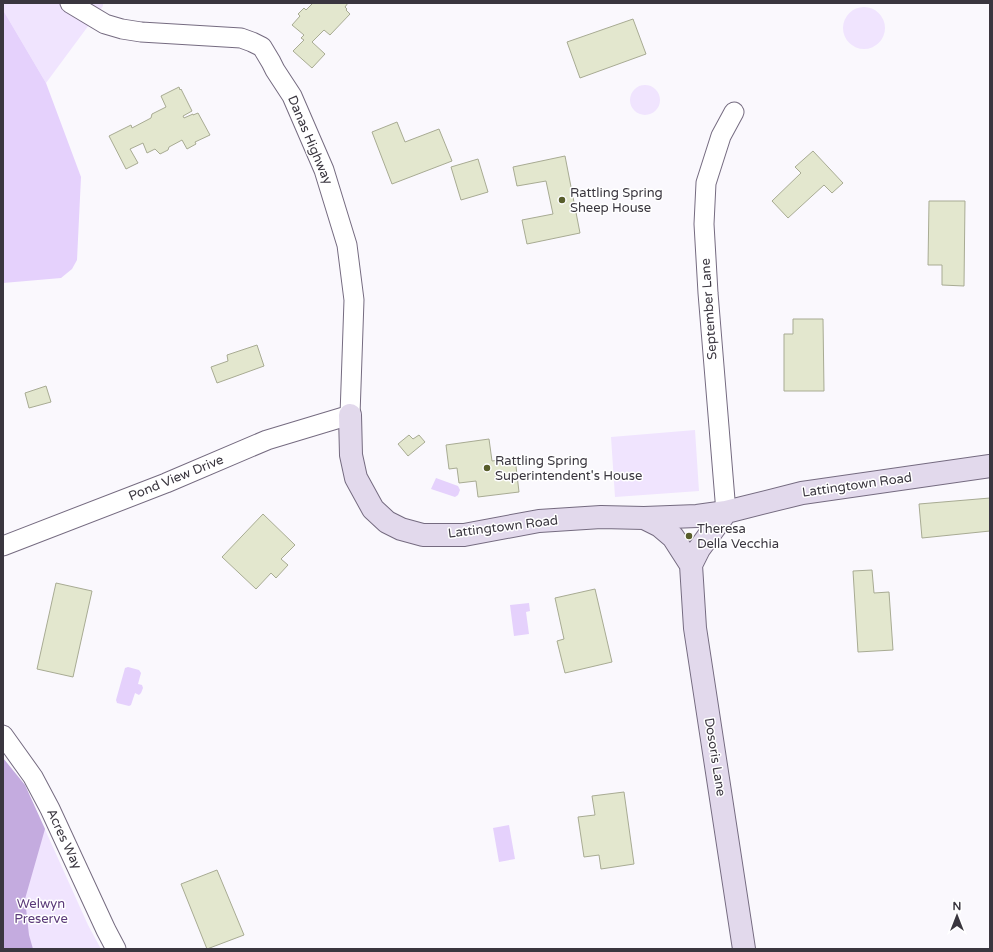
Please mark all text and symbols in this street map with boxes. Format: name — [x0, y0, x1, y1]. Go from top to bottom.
street label: Danas Highway — [284, 93, 336, 187]
place label: Rattling Spring Sheep House — [570, 185, 663, 216]
marker: Rattling Spring Sheep House — [557, 195, 567, 205]
street label: September Lane — [697, 258, 721, 360]
street label: Pond View Drive — [126, 452, 226, 504]
place label: Rattling Spring Superintendent's House — [495, 453, 642, 484]
marker: Rattling Spring Superintendent's House — [482, 463, 492, 473]
street label: Lattingtown Road — [801, 469, 913, 501]
street label: Lattingtown Road — [447, 512, 559, 542]
place label: Theresa Della Vecchia — [697, 521, 779, 552]
marker: Theresa Della Vecchia — [684, 531, 694, 541]
street label: Dosoris Lane — [701, 716, 729, 798]
street label: Acres Way — [43, 806, 85, 872]
park label: Welwyn Preserve — [14, 896, 68, 927]
north arrow — [937, 896, 977, 936]
text: N — [953, 900, 961, 913]

